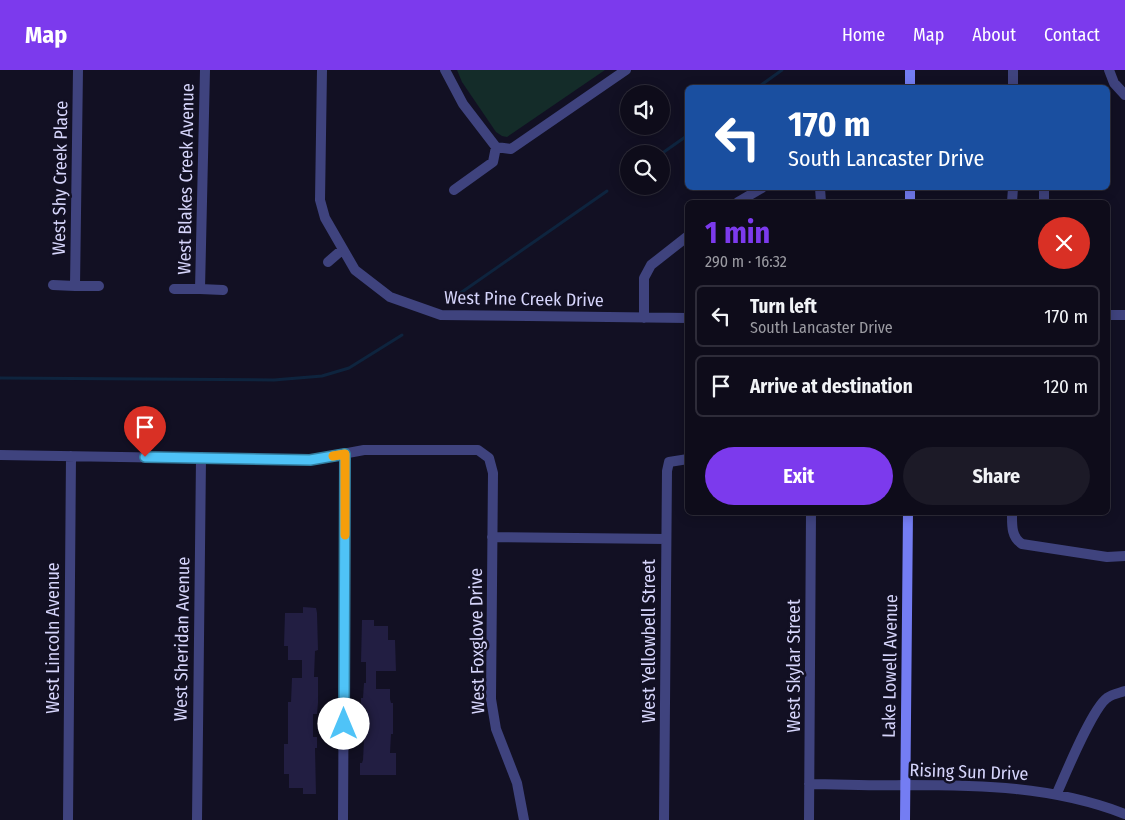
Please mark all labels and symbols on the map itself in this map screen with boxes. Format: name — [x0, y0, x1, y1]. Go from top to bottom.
street label: West Blakes Creek Avenue — [173, 83, 199, 275]
street label: West Shy Creek Place — [48, 100, 72, 255]
street label: West Pine Creek Drive — [444, 287, 604, 311]
pin — [124, 406, 166, 457]
street label: West Sheridan Avenue — [170, 557, 194, 721]
street label: West Yellowbell Street — [638, 559, 660, 723]
street label: West Lincoln Avenue — [42, 562, 64, 714]
street label: West Foxglove Drive — [465, 568, 489, 714]
street label: Lake Lowell Avenue — [878, 594, 902, 738]
street label: West Skylar Street — [783, 599, 805, 733]
position arrow — [317, 697, 369, 749]
street label: Rising Sun Drive — [909, 759, 1029, 785]

